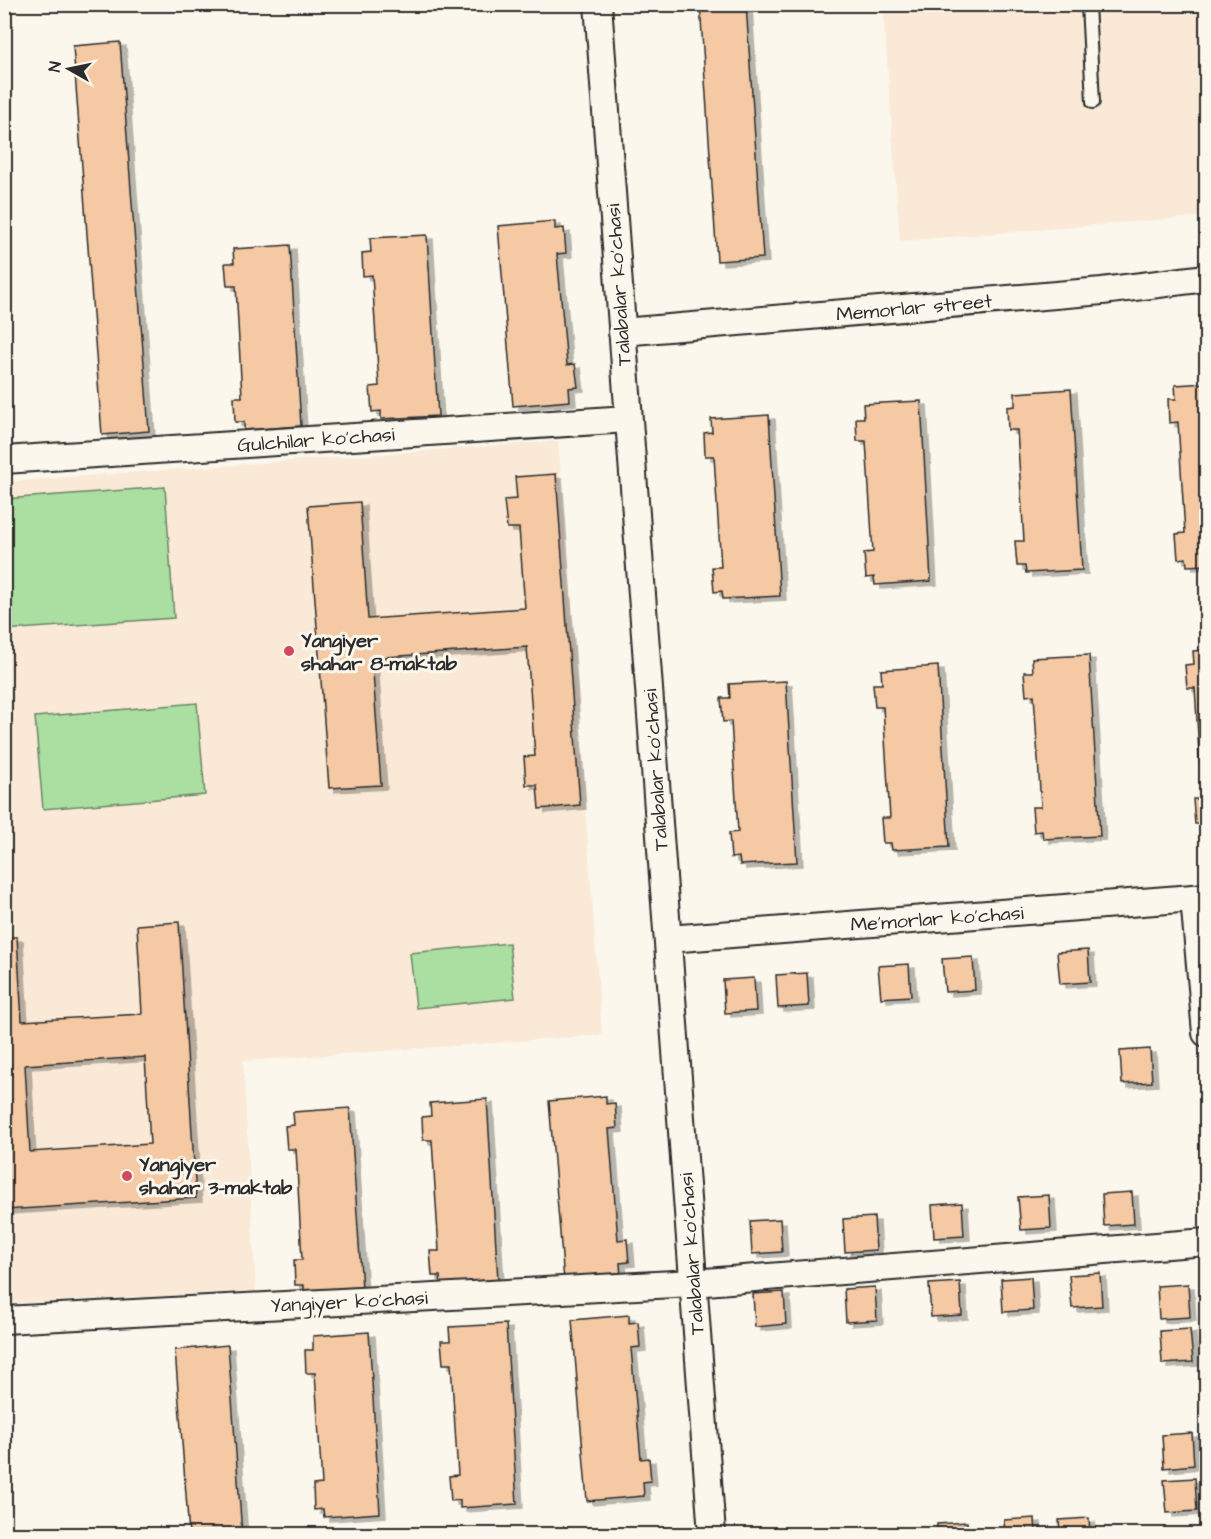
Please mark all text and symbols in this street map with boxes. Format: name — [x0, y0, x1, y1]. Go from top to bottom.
north arrow — [39, 39, 99, 99]
text: N — [44, 60, 67, 73]
street label: Talabalar ko'chasi — [599, 203, 639, 367]
street label: Memorlar street — [835, 287, 993, 329]
street label: Gulchilar ko'chasi — [236, 421, 396, 459]
place label: Yangiyer shahar 8-maktab — [301, 627, 458, 678]
marker: Yangiyer shahar 8-maktab — [282, 644, 296, 658]
street label: Talabalar ko'chasi — [636, 688, 676, 852]
street label: Me'morlar ko'chasi — [850, 899, 1025, 939]
place label: Yangiyer shahar 3-maktab — [139, 1151, 293, 1202]
marker: Yangiyer shahar 3-maktab — [120, 1169, 134, 1183]
street label: Talabalar ko'chasi — [672, 1172, 712, 1336]
street label: Yangiyer ko'chasi — [270, 1284, 429, 1321]

